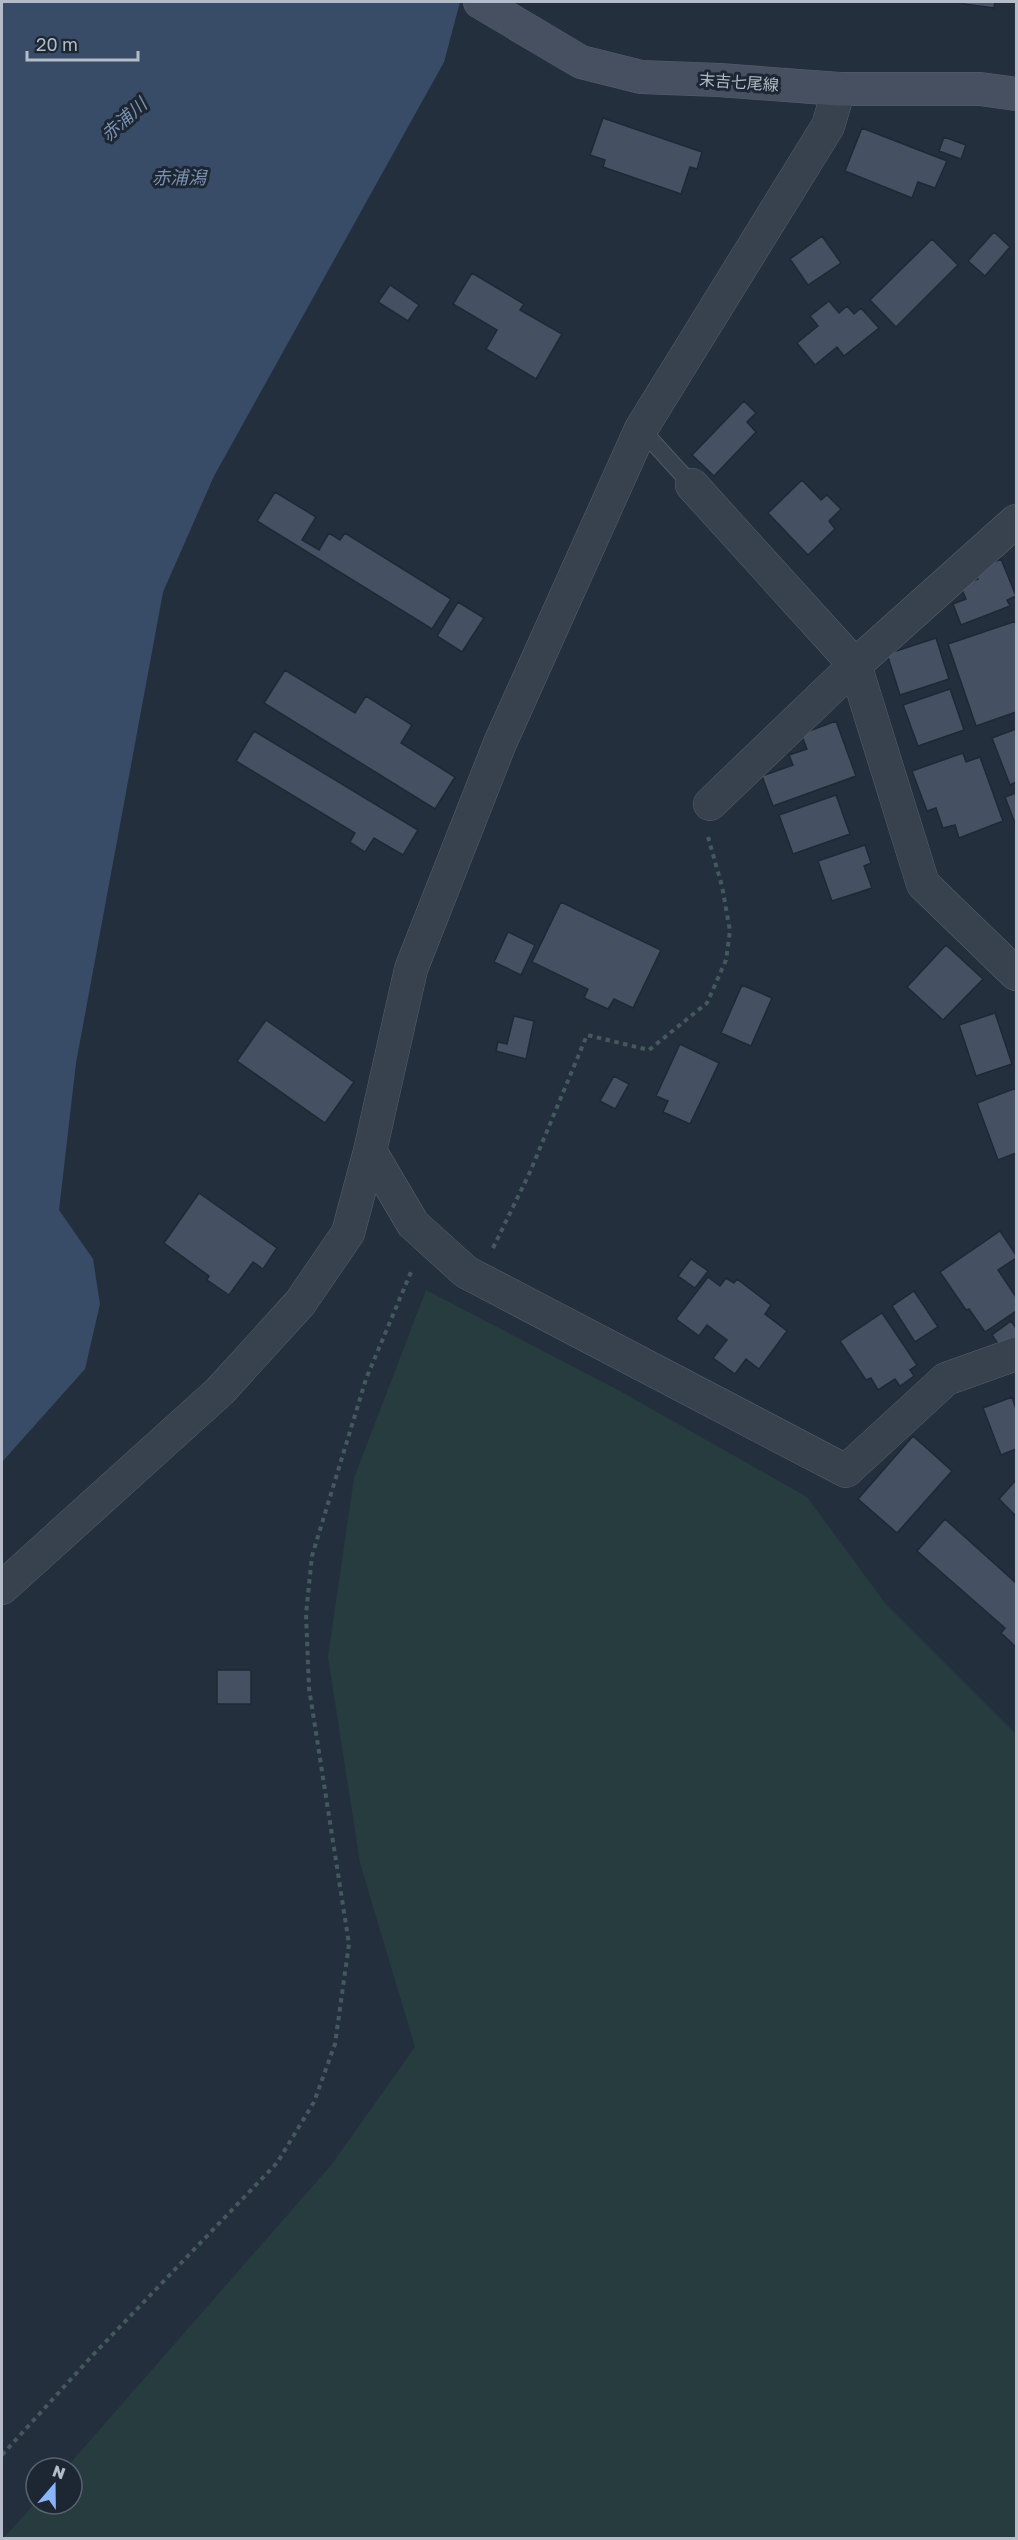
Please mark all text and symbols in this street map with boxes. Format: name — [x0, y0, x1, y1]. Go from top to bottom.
scale bar — [27, 24, 138, 62]
text: 20 m — [36, 33, 78, 55]
street label: 末吉七尾線 — [698, 69, 780, 95]
water label: 赤浦川 — [96, 92, 152, 145]
water label: 赤浦潟 — [152, 166, 208, 188]
north arrow — [24, 2456, 84, 2516]
text: N — [50, 2460, 68, 2483]

